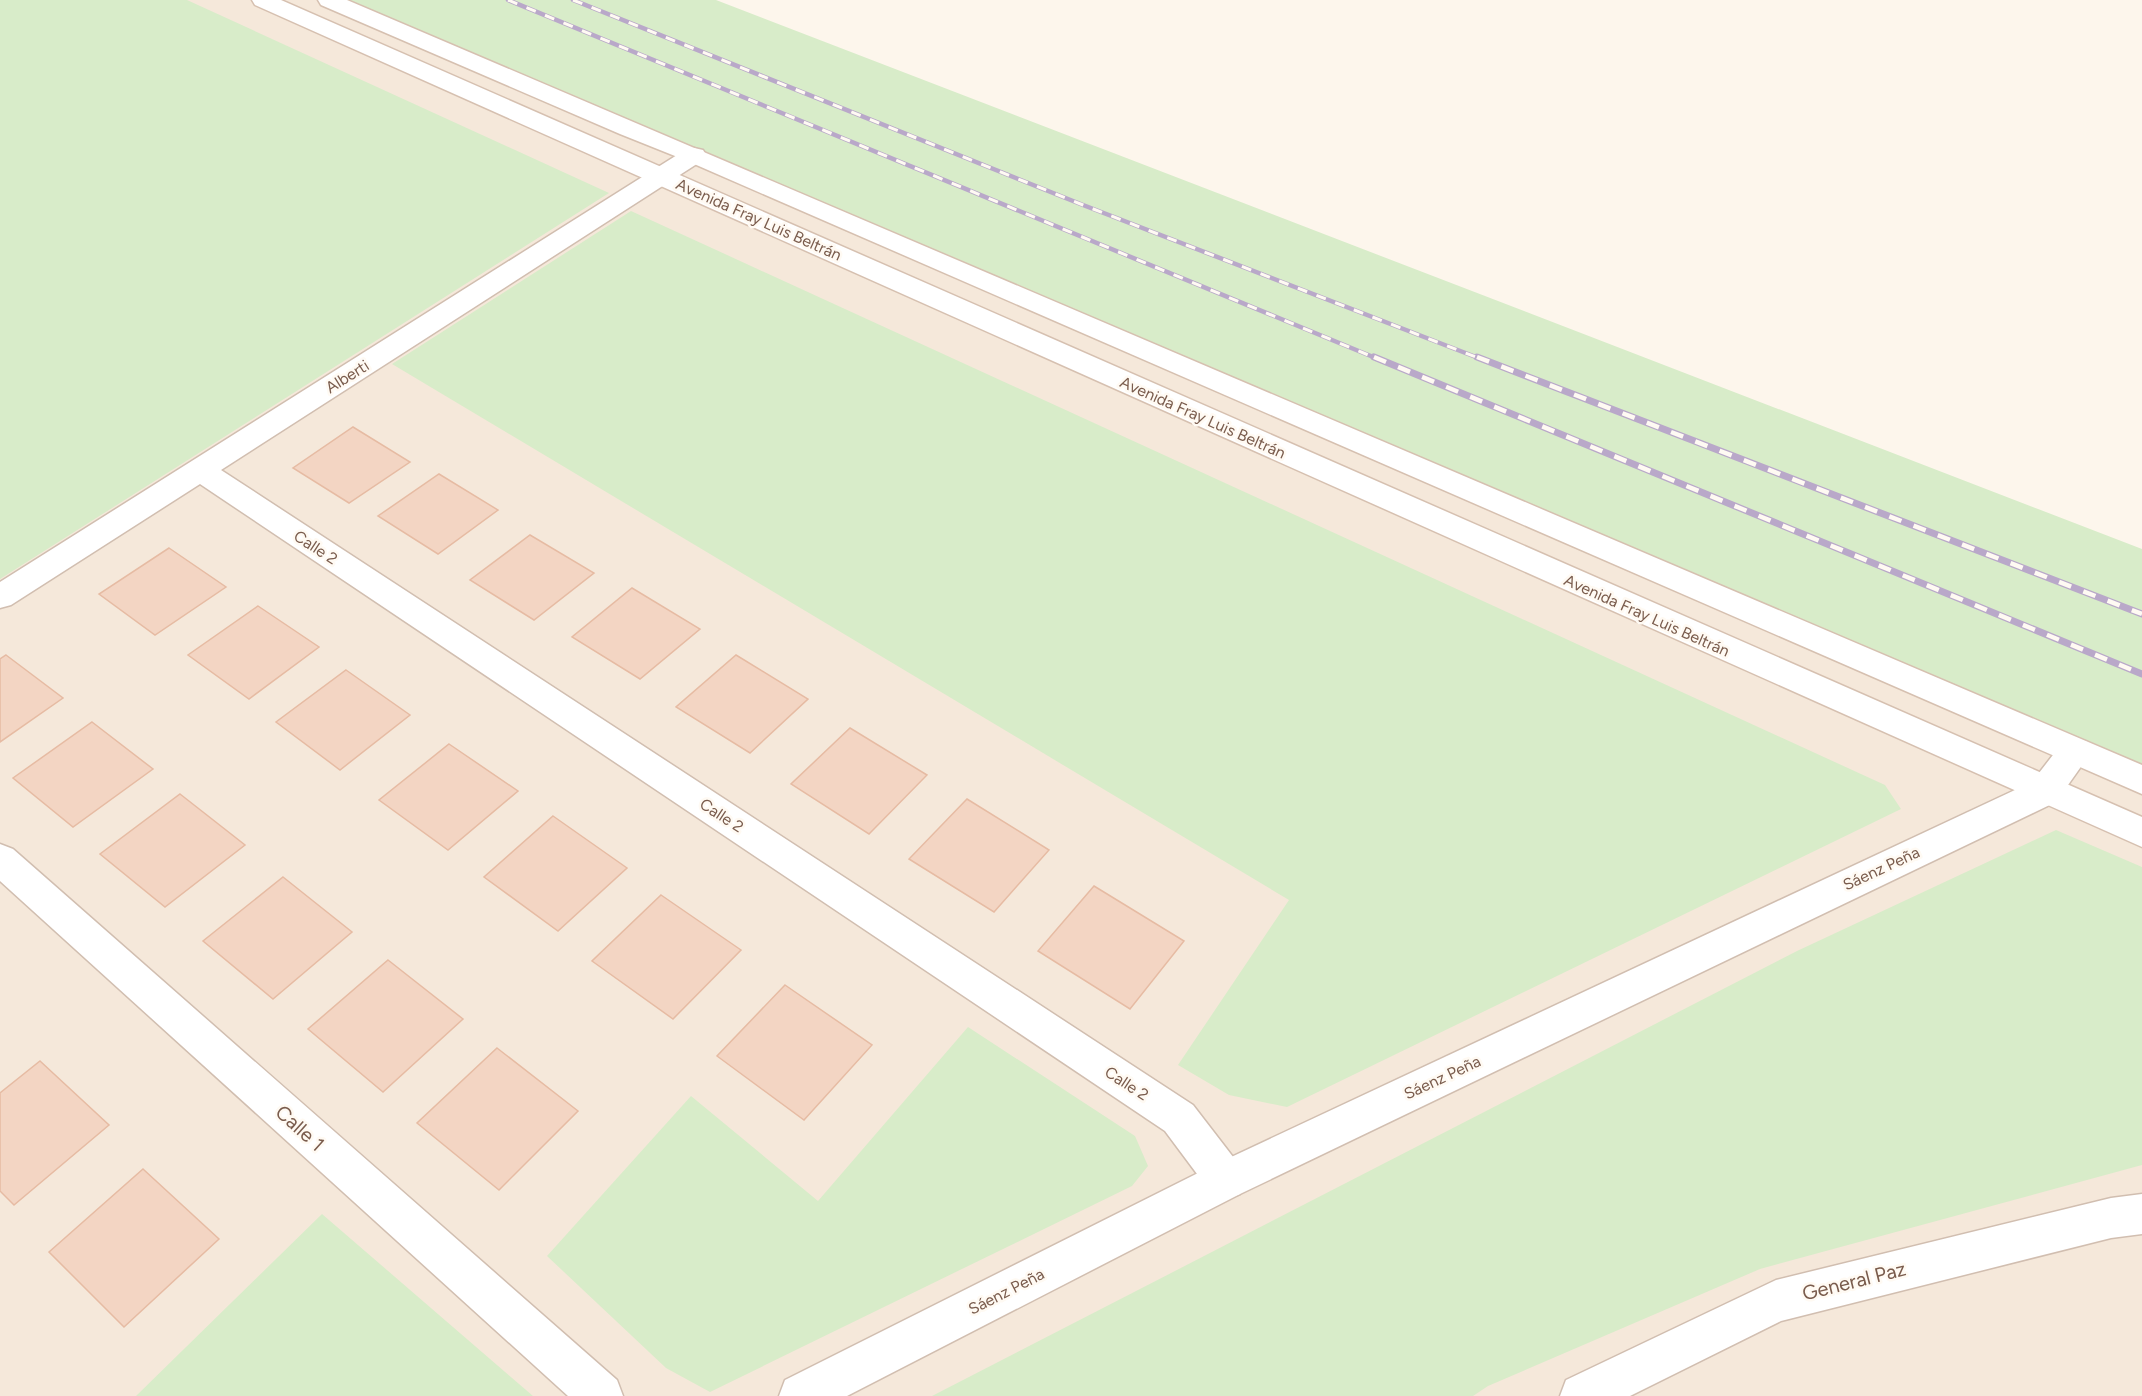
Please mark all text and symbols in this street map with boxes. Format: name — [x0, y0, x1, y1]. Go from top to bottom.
street label: Avenida Fray Luis Beltrán — [673, 174, 844, 265]
street label: Alberti — [322, 356, 372, 397]
street label: Avenida Fray Luis Beltrán — [1117, 372, 1288, 463]
street label: Calle 2 — [290, 526, 341, 569]
street label: Avenida Fray Luis Beltrán — [1561, 570, 1732, 661]
street label: Calle 2 — [696, 794, 747, 837]
street label: Sáenz Peña — [1840, 842, 1923, 894]
street label: Sáenz Peña — [1401, 1051, 1484, 1103]
street label: Calle 2 — [1101, 1062, 1152, 1105]
street label: Calle 1 — [271, 1100, 329, 1156]
street label: General Paz — [1800, 1257, 1908, 1305]
street label: Sáenz Peña — [965, 1264, 1047, 1319]

